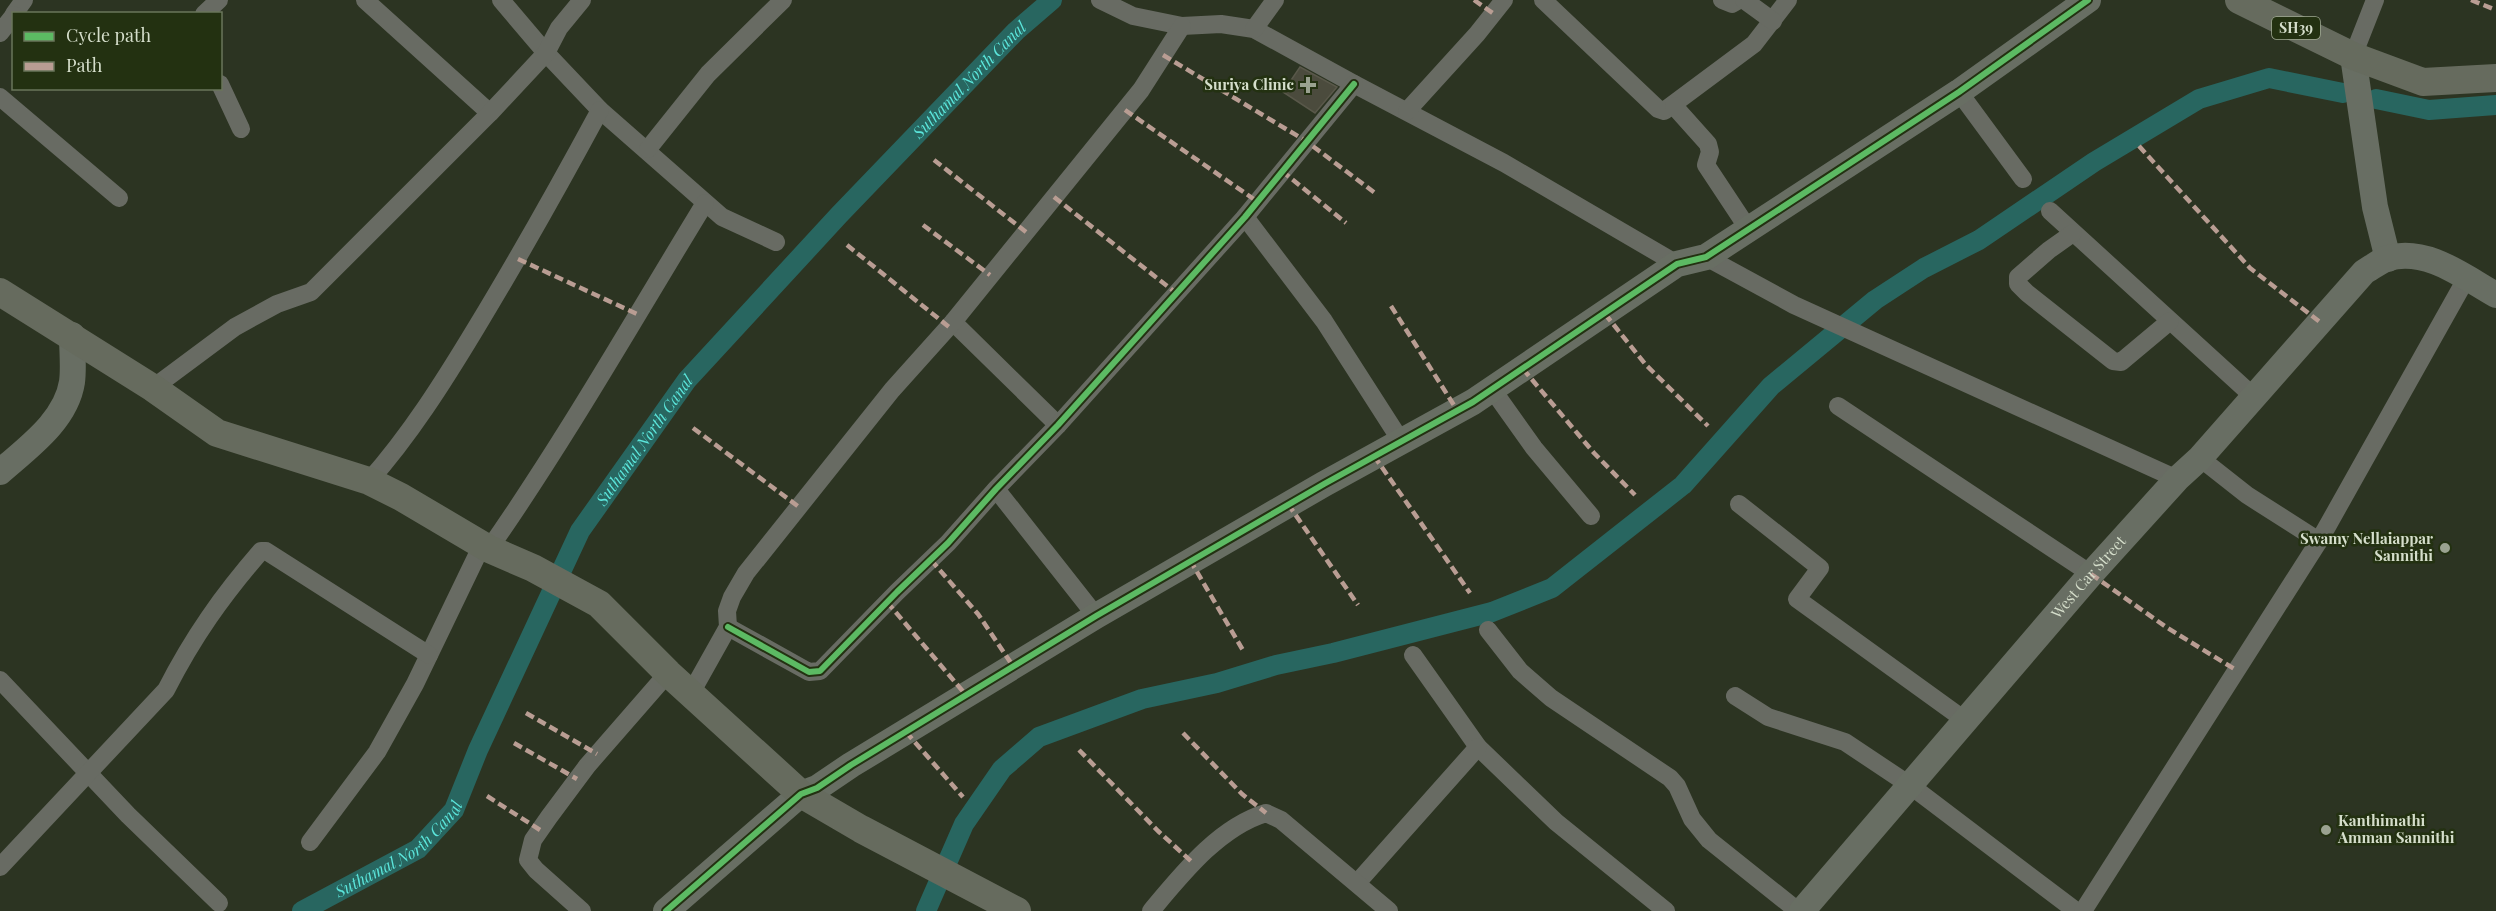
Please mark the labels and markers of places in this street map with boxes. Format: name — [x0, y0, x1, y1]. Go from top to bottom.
place label: Suriya Clinic — [1204, 74, 1295, 94]
marker: Suriya Clinic — [1299, 76, 1317, 94]
place label: Swamy Nellaiappar Sannithi — [2300, 528, 2433, 565]
marker: Swamy Nellaiappar Sannithi — [2438, 541, 2452, 555]
place label: Kanthimathi Amman Sannithi — [2337, 810, 2455, 847]
marker: Kanthimathi Amman Sannithi — [2319, 823, 2333, 837]

